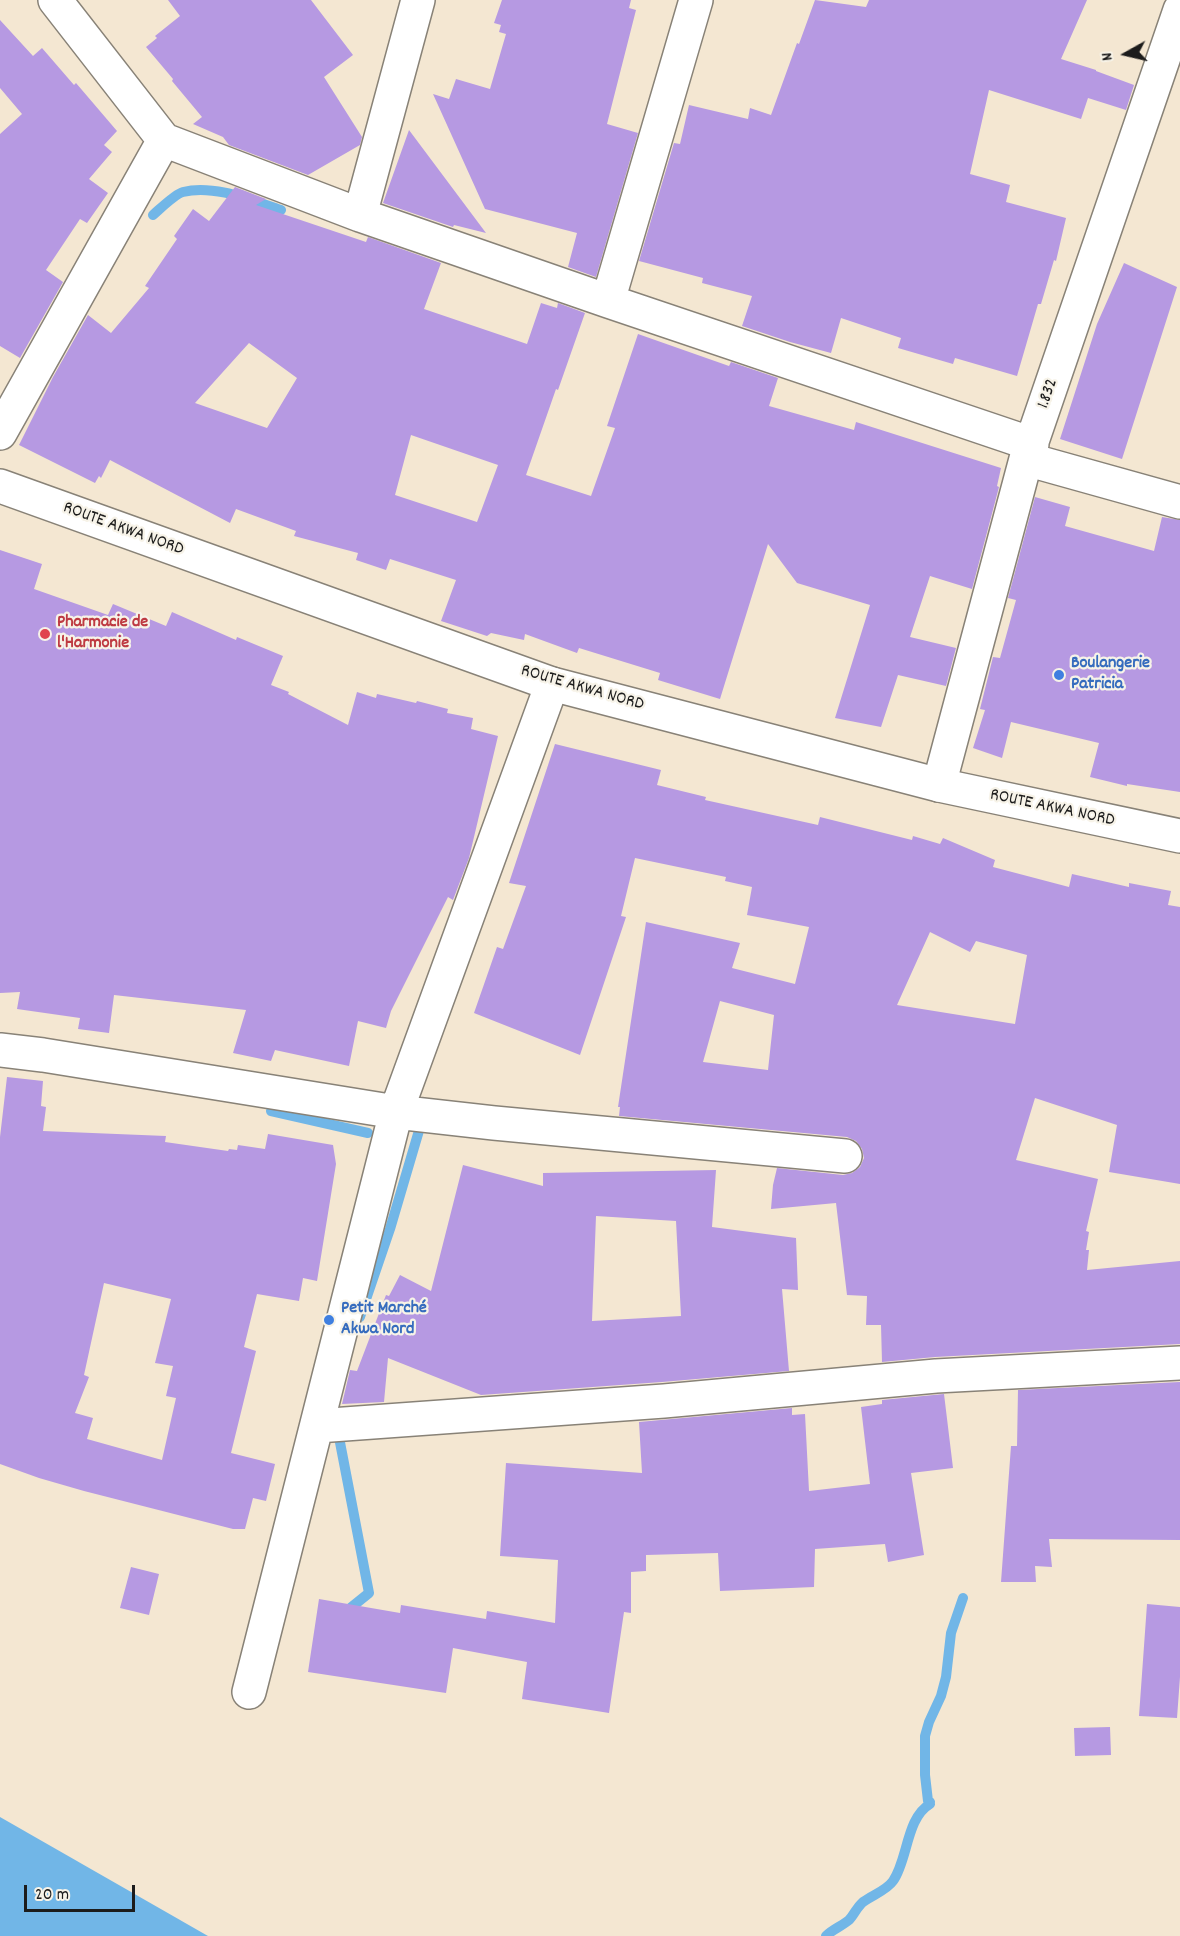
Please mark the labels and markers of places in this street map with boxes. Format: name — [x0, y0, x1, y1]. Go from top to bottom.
place label: Pharmacie de l'Harmonie — [57, 613, 148, 656]
marker: Pharmacie de l'Harmonie — [38, 627, 52, 641]
place label: Boulangerie Patricia — [1071, 654, 1150, 696]
marker: Boulangerie Patricia — [1052, 668, 1066, 682]
place label: Petit Marché Akwa Nord — [341, 1299, 427, 1342]
marker: Petit Marché Akwa Nord — [322, 1313, 336, 1327]

